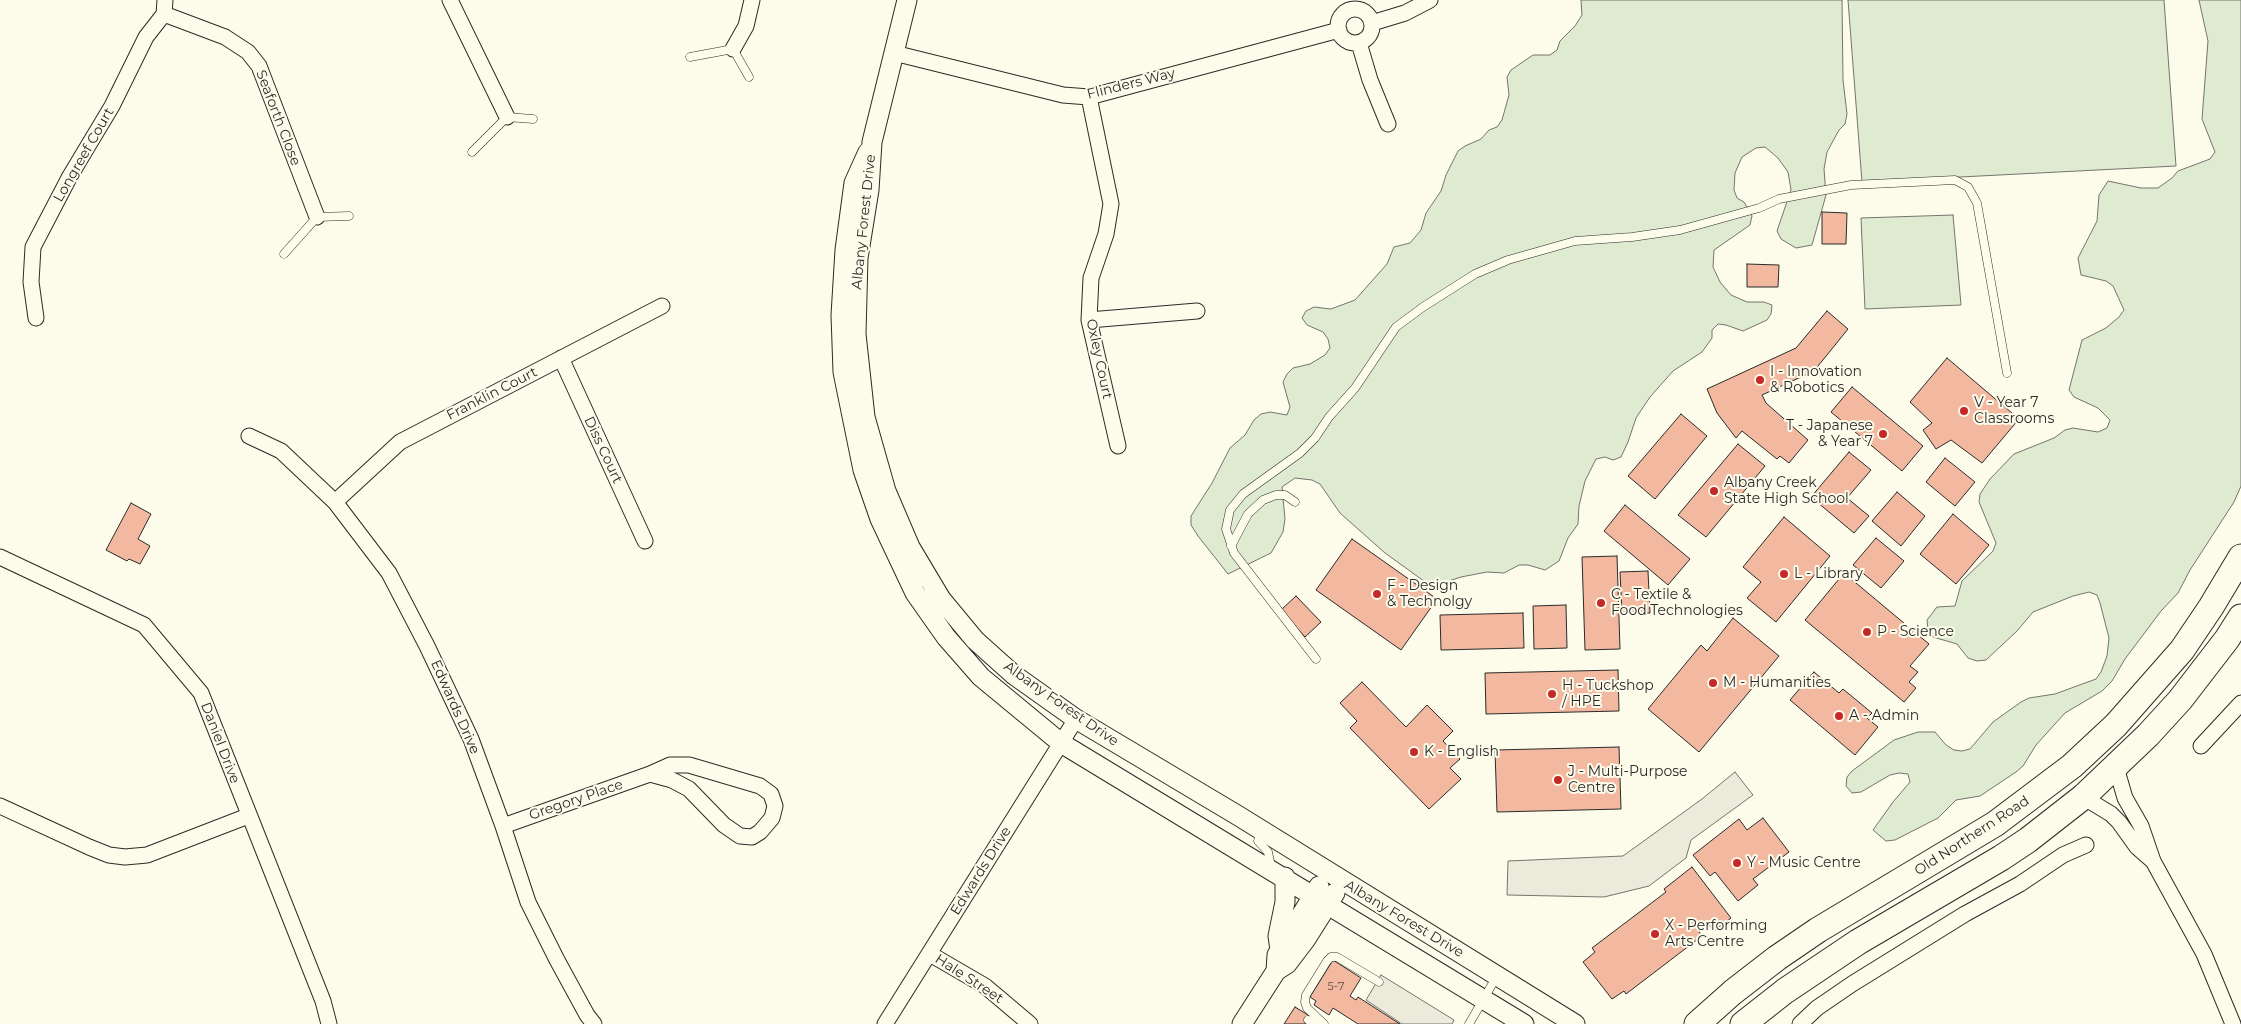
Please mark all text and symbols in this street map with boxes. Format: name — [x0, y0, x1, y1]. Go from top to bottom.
street label: Flinders Way — [1085, 65, 1177, 103]
street label: Seaforth Close — [252, 68, 304, 168]
street label: Longreef Court — [50, 105, 118, 205]
street label: Albany Forest Drive — [849, 153, 879, 291]
street label: Oxley Court — [1082, 317, 1116, 401]
street label: Franklin Court — [444, 364, 540, 424]
place label: I - Innovation & Robotics — [1770, 364, 1862, 397]
marker: I - Innovation & Robotics — [1754, 374, 1766, 386]
place label: V - Year 7 Classrooms — [1974, 395, 2054, 428]
marker: V - Year 7 Classrooms — [1958, 405, 1970, 417]
street label: Diss Court — [580, 414, 626, 486]
place label: T - Japanese & Year 7 — [1786, 418, 1873, 451]
marker: T - Japanese & Year 7 — [1877, 428, 1889, 440]
place label: Albany Creek State High School — [1724, 475, 1849, 508]
marker: Albany Creek State High School — [1708, 485, 1720, 497]
place label: L - Library — [1794, 566, 1863, 582]
marker: L - Library — [1778, 568, 1790, 580]
place label: F - Design & Technolgy — [1387, 578, 1472, 610]
place label: C - Textile & Food Technologies — [1611, 587, 1743, 620]
marker: F - Design & Technolgy — [1371, 588, 1383, 600]
marker: C - Textile & Food Technologies — [1595, 597, 1607, 609]
place label: P - Science — [1877, 624, 1954, 640]
marker: P - Science — [1861, 626, 1873, 638]
street label: Edwards Drive — [427, 657, 483, 757]
street label: Albany Forest Drive — [1000, 658, 1122, 750]
place label: M - Humanities — [1723, 675, 1831, 691]
marker: M - Humanities — [1707, 677, 1719, 689]
place label: H - Tuckshop / HPE — [1562, 678, 1654, 710]
marker: H - Tuckshop / HPE — [1546, 688, 1558, 700]
street label: Daniel Drive — [197, 700, 243, 786]
place label: A - Admin — [1849, 708, 1919, 724]
marker: A - Admin — [1833, 710, 1845, 722]
place label: K - English — [1424, 744, 1499, 760]
marker: K - English — [1408, 746, 1420, 758]
place label: J - Multi-Purpose Centre — [1568, 764, 1687, 796]
marker: J - Multi-Purpose Centre — [1552, 774, 1564, 786]
street label: Gregory Place — [527, 776, 625, 824]
street label: Old Northern Road — [1911, 793, 2033, 879]
street label: Edwards Drive — [947, 824, 1015, 918]
place label: Y - Music Centre — [1747, 855, 1861, 871]
marker: Y - Music Centre — [1731, 857, 1743, 869]
street label: Albany Forest Drive — [1341, 877, 1467, 961]
place label: X - Performing Arts Centre — [1665, 918, 1767, 950]
marker: X - Performing Arts Centre — [1649, 928, 1661, 940]
street label: Hale Street — [932, 951, 1006, 1007]
house number: 5-7 — [1328, 980, 1344, 994]

